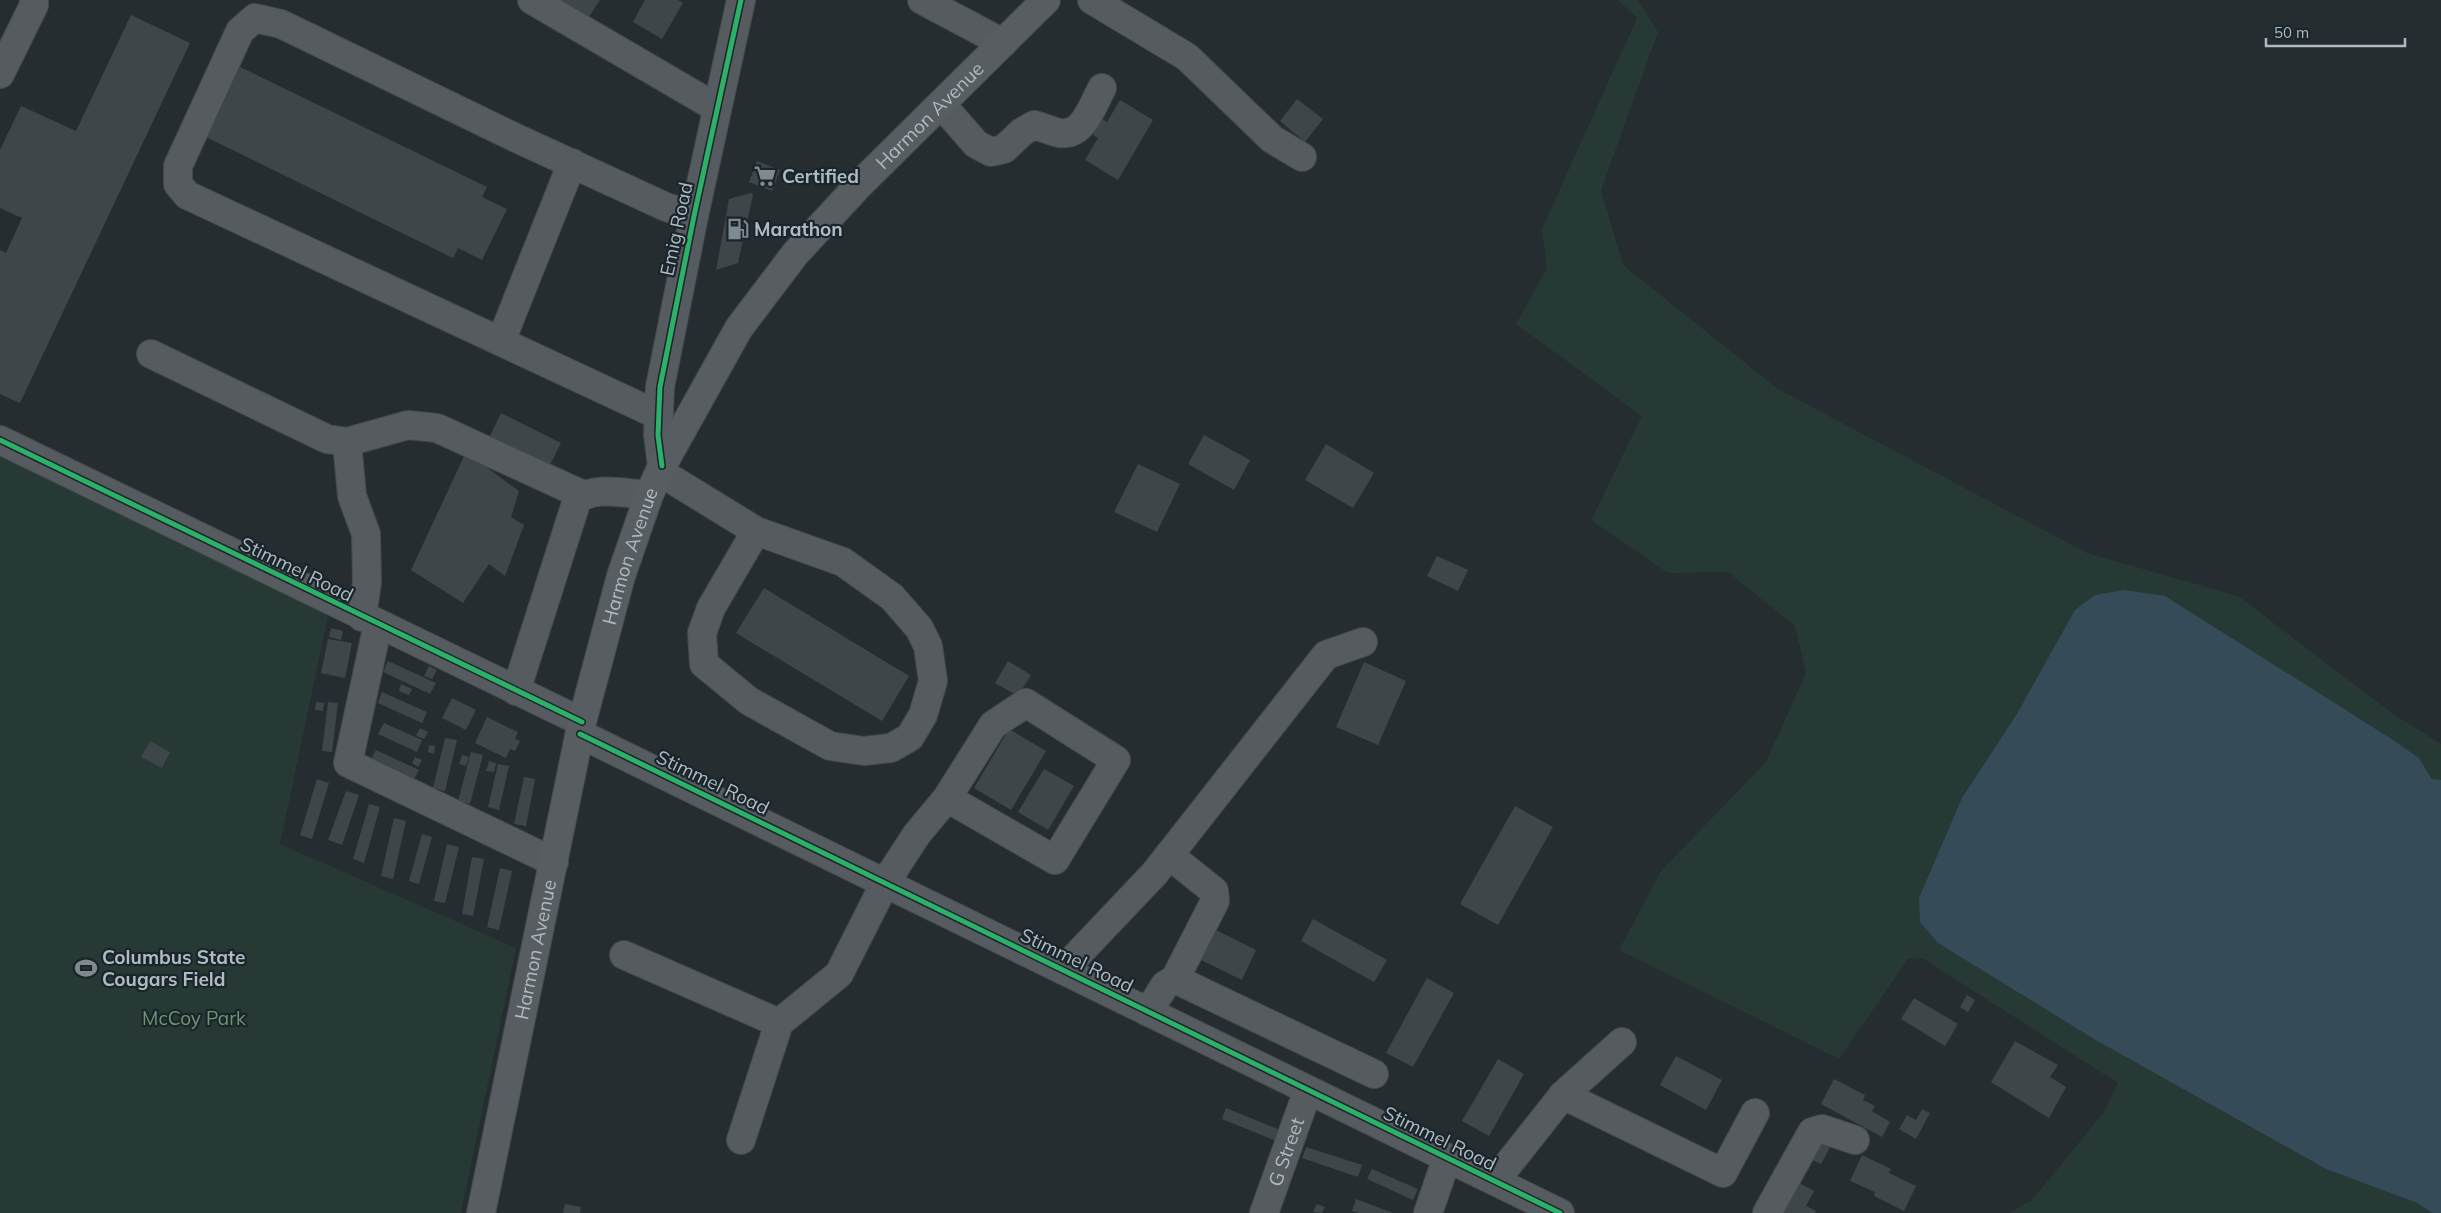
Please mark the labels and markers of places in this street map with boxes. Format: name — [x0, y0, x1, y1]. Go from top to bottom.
supermarket icon: Certified — [752, 163, 778, 189]
place label: Certified — [782, 164, 859, 188]
fuel station icon: Marathon — [725, 216, 751, 242]
place label: Marathon — [754, 217, 843, 241]
place label: Columbus State Cougars Field — [102, 945, 245, 991]
sports icon: Columbus State Cougars Field — [73, 955, 99, 981]

